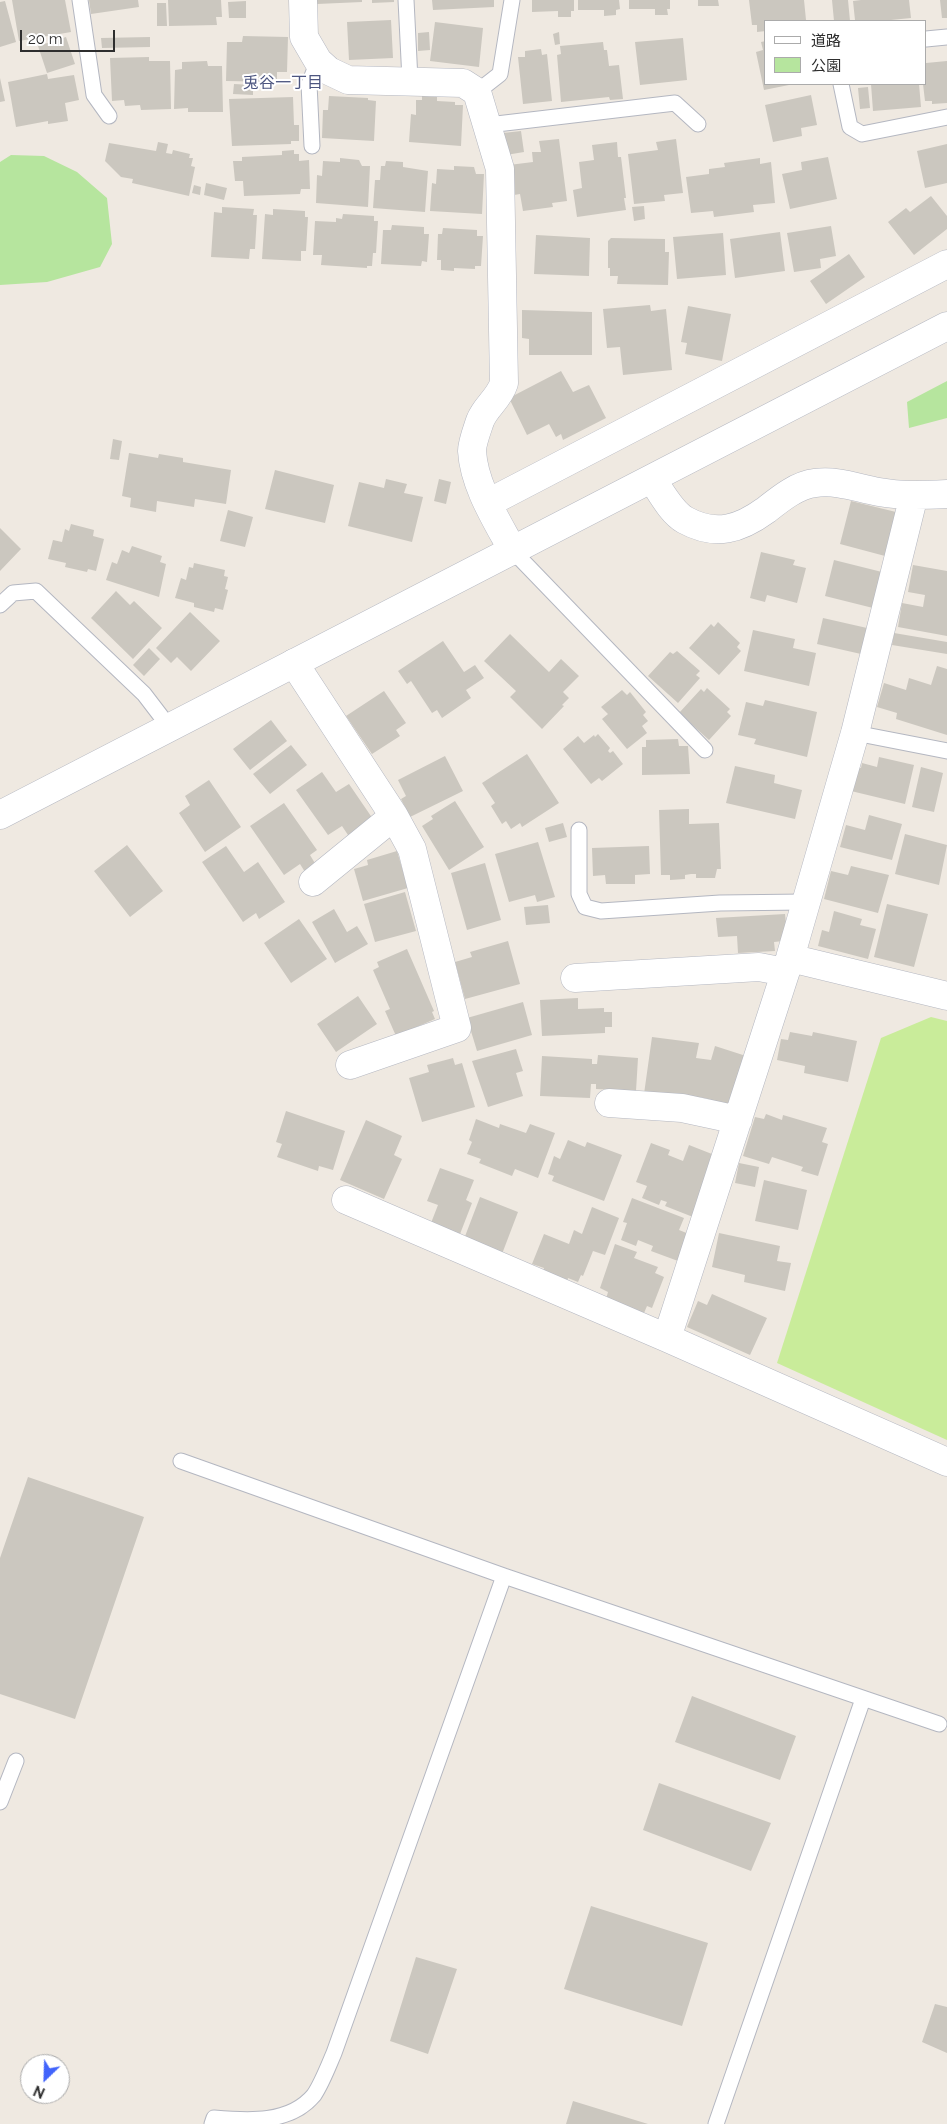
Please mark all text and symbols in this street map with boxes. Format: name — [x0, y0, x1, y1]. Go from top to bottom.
scale bar — [22, 20, 118, 52]
legend — [764, 20, 927, 85]
text: 20 m — [28, 30, 63, 48]
text: 道路 — [811, 32, 841, 50]
text: 公園 — [811, 57, 841, 75]
district label: 兎谷一丁目 — [243, 73, 323, 93]
north arrow — [20, 2054, 70, 2104]
text: N — [31, 2082, 47, 2101]

